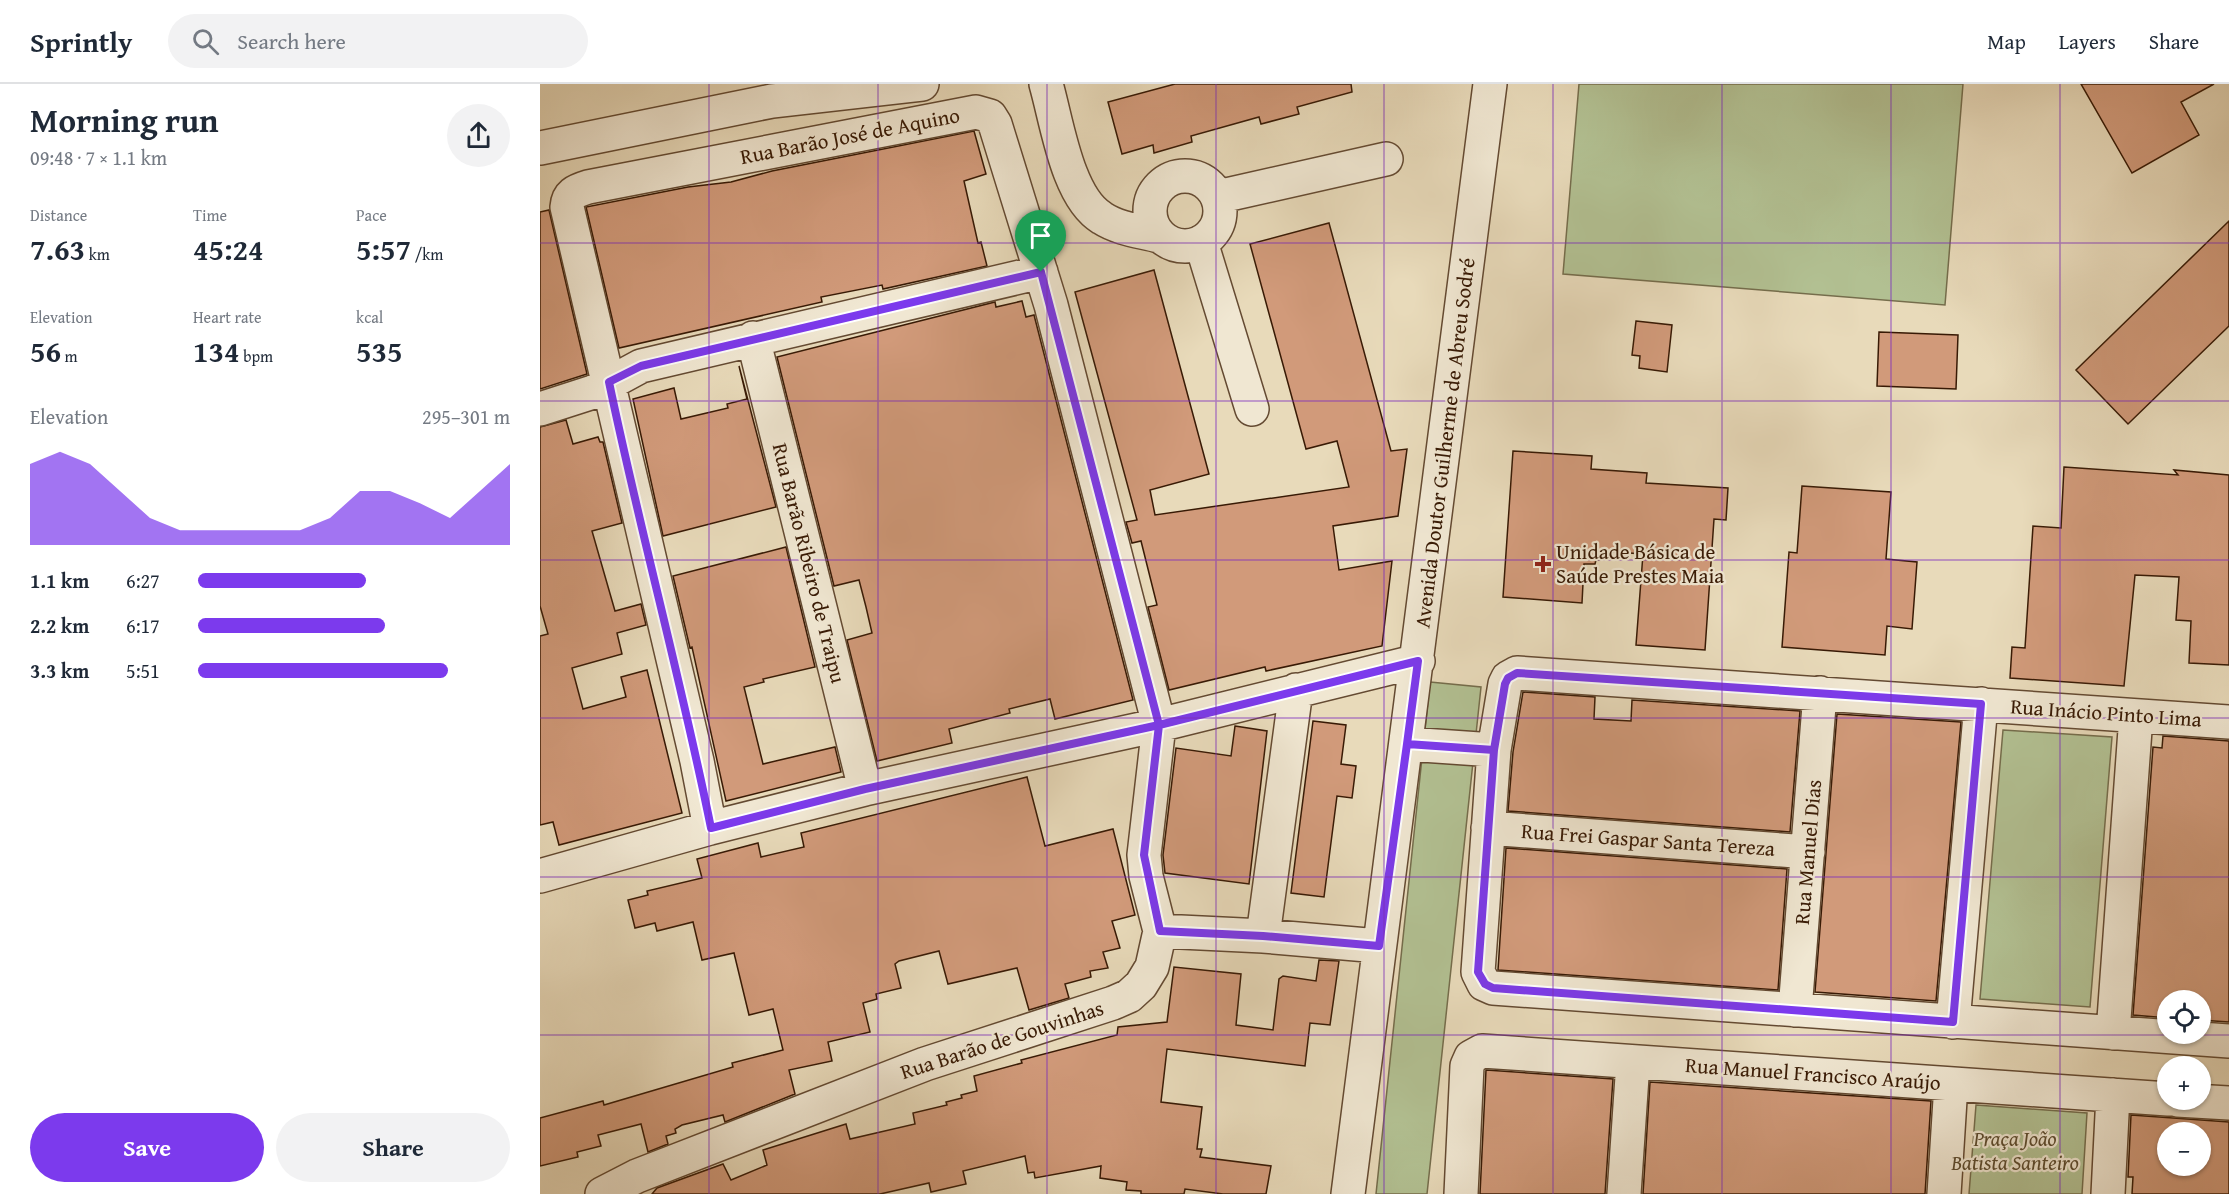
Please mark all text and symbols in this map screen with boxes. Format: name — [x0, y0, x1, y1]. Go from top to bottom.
search box — [168, 14, 588, 68]
text: Sprintly — [30, 21, 132, 62]
icon: search — [189, 25, 222, 58]
text: Search here — [237, 25, 346, 57]
text: Map — [1987, 26, 2026, 57]
text: Layers — [2059, 26, 2116, 57]
text: Share — [2149, 26, 2199, 57]
text: Morning run — [30, 96, 219, 144]
street label: Rua Barão José de Aquino — [737, 99, 962, 172]
button: share — [447, 104, 510, 167]
text: 09:48 · 7 × 1.1 km — [30, 143, 167, 172]
text: Distance — [30, 203, 87, 227]
text: Time — [193, 203, 227, 227]
text: Pace — [356, 203, 387, 227]
pin — [1015, 210, 1066, 272]
icon: arrive — [1024, 219, 1057, 252]
text: 7.63 — [30, 227, 85, 271]
text: 45:24 — [193, 227, 264, 271]
text: 5:57 — [356, 227, 411, 271]
text: km — [85, 242, 110, 266]
text: /km — [411, 242, 443, 266]
street label: Avenida Doutor Guilherme de Abreu Sodré — [1406, 256, 1483, 630]
text: Elevation — [30, 305, 93, 329]
text: Heart rate — [193, 305, 262, 329]
text: kcal — [356, 305, 383, 329]
text: 56 — [30, 329, 61, 373]
text: 134 — [193, 329, 240, 373]
text: 535 — [356, 329, 403, 373]
text: m — [61, 344, 78, 368]
text: bpm — [240, 344, 273, 368]
text: Elevation — [30, 402, 108, 431]
text: 295–301 m — [422, 402, 510, 431]
street label: Rua Barão Ribeiro de Traipu — [765, 440, 854, 687]
place label: Unidade Básica de Saúde Prestes Maia — [1556, 536, 1724, 591]
marker: Unidade Básica de Saúde Prestes Maia — [1534, 555, 1552, 573]
text: 1.1 km — [30, 566, 89, 595]
text: 6:27 — [126, 566, 160, 595]
text: 2.2 km — [30, 611, 89, 640]
text: 6:17 — [126, 611, 160, 640]
text: 3.3 km — [30, 656, 89, 685]
text: 5:51 — [126, 656, 160, 685]
street label: Rua Inácio Pinto Lima — [2009, 690, 2203, 735]
street label: Rua Manuel Dias — [1786, 778, 1829, 926]
street label: Rua Frei Gaspar Santa Tereza — [1520, 815, 1776, 864]
map controls — [2157, 990, 2211, 1176]
button: locate — [2157, 990, 2211, 1044]
street label: Rua Barão de Gouvinhas — [896, 992, 1107, 1087]
street label: Rua Manuel Francisco Araújo — [1684, 1049, 1942, 1098]
button: + — [2157, 1056, 2211, 1110]
button: Save — [30, 1113, 264, 1182]
button: Share — [276, 1113, 510, 1182]
button: − — [2157, 1122, 2211, 1176]
park label: Praça João Batista Santeiro — [1950, 1123, 2079, 1178]

